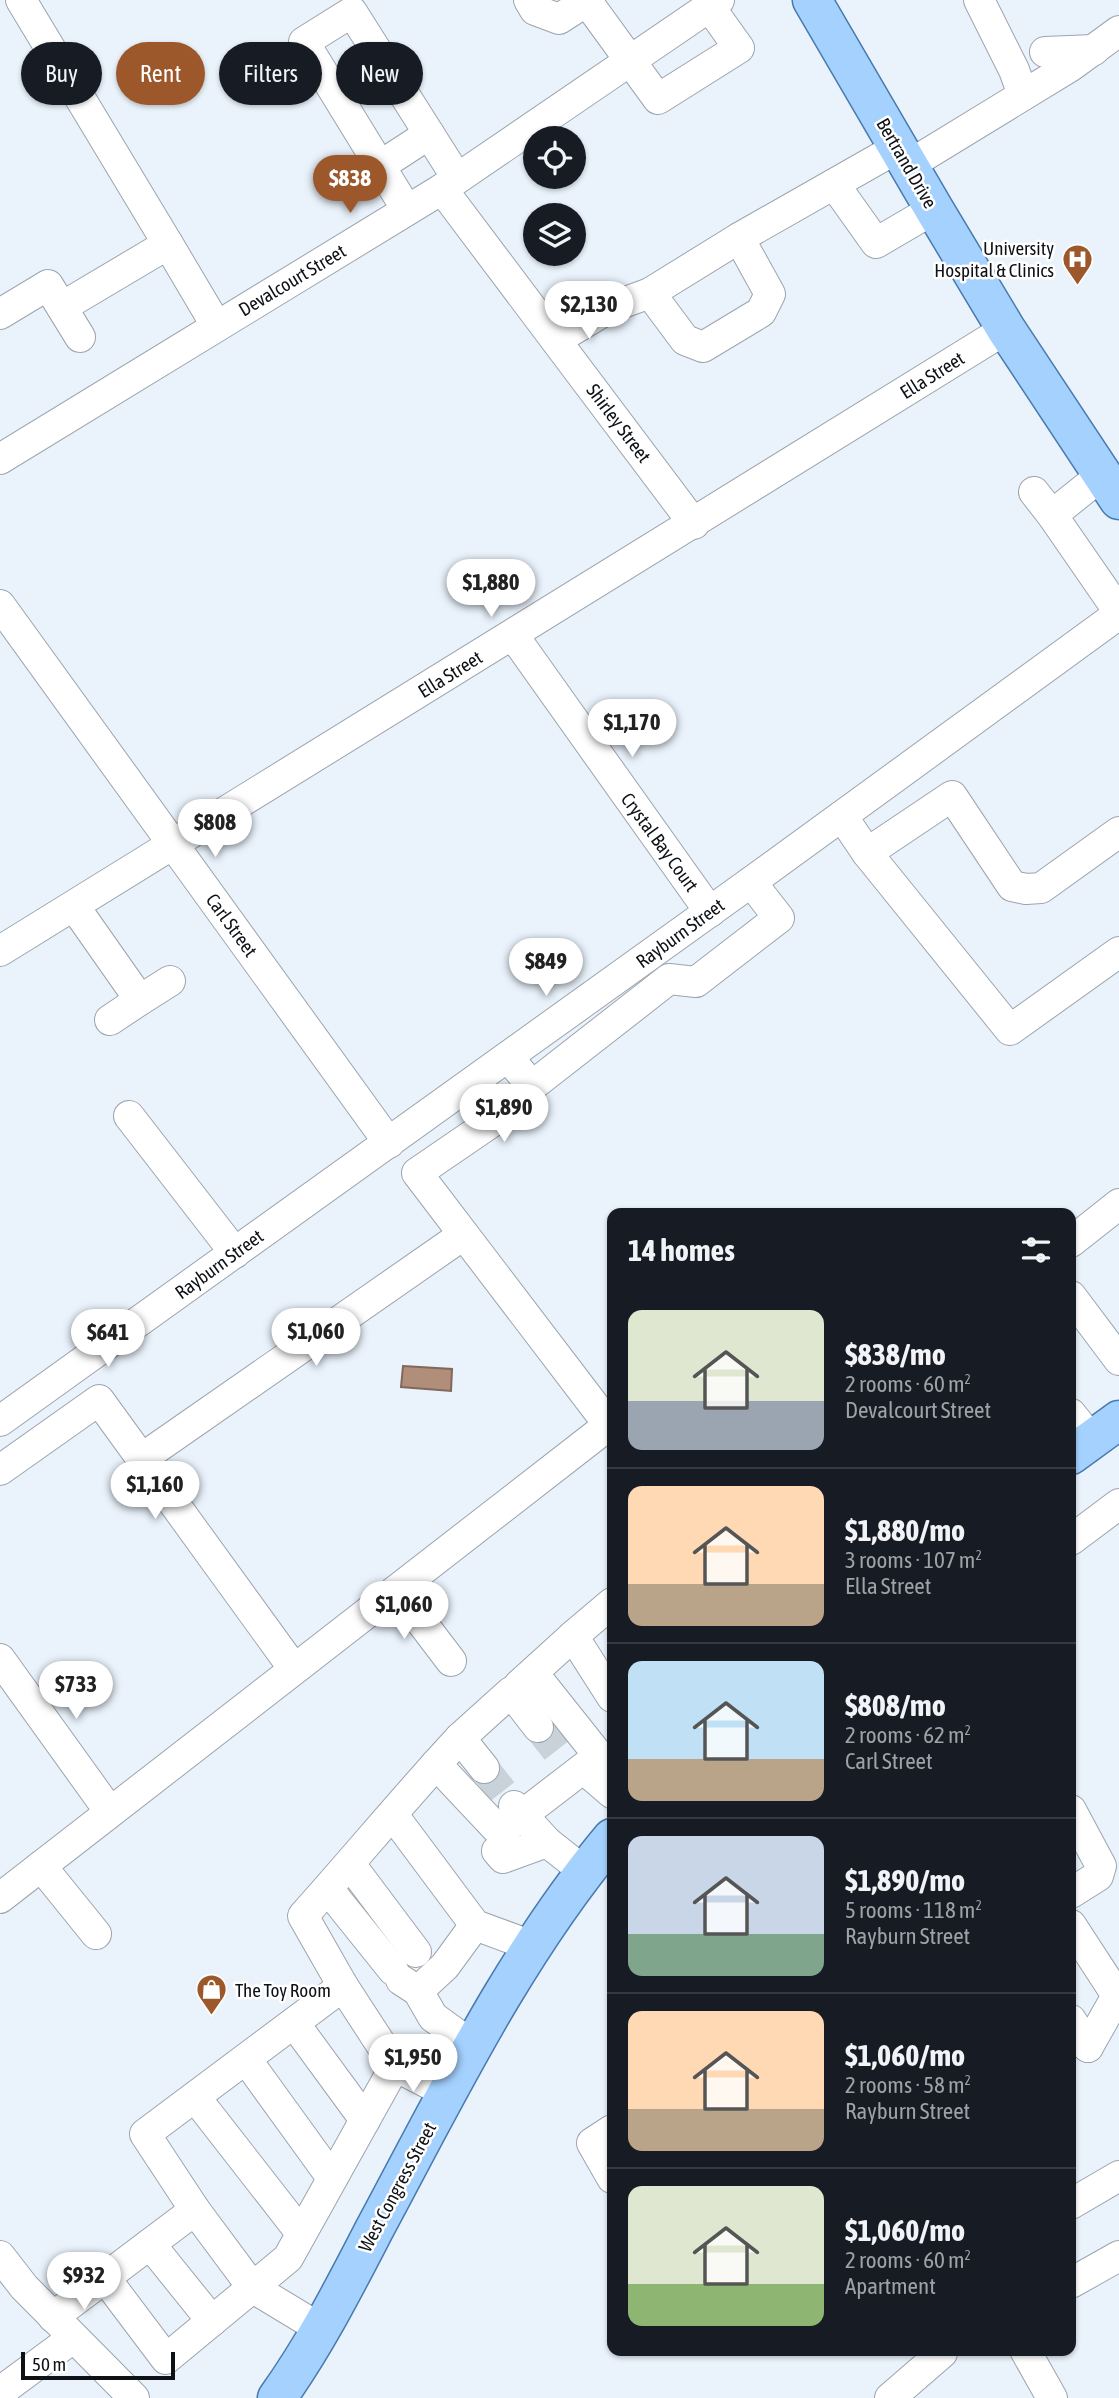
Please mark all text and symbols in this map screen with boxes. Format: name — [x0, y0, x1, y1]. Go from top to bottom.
chip: Buy — [21, 42, 102, 105]
chip: Rent — [116, 42, 205, 105]
chip: Filters — [219, 42, 322, 105]
chip: New — [336, 42, 423, 105]
street label: Bertrand Drive — [872, 114, 942, 212]
map controls — [523, 126, 586, 266]
button: locate — [523, 126, 586, 189]
pin: $838 — [309, 156, 391, 215]
text: $838 — [329, 165, 371, 191]
button: layers — [523, 203, 586, 266]
place label: University Hospital & Clinics — [934, 237, 1054, 281]
street label: Devalcourt Street — [235, 239, 349, 321]
hospital icon: University Hospital & Clinics — [1060, 242, 1094, 286]
pin: $2,130 — [532, 282, 646, 341]
text: $2,130 — [561, 291, 618, 317]
street label: Ella Street — [896, 347, 968, 403]
street label: Shirley Street — [582, 379, 656, 467]
pin: $1,880 — [434, 560, 548, 619]
text: $1,880 — [463, 569, 520, 595]
street label: Ella Street — [414, 646, 486, 702]
pin: $1,170 — [575, 700, 689, 759]
text: $1,170 — [604, 709, 661, 735]
street label: Crystal Bay Court — [617, 788, 703, 896]
pin: $808 — [174, 800, 256, 859]
text: $808 — [194, 809, 236, 835]
street label: Carl Street — [202, 889, 262, 961]
street label: Rayburn Street — [632, 894, 728, 972]
pin: $849 — [505, 939, 587, 998]
text: $849 — [525, 948, 567, 974]
pin: $1,890 — [447, 1084, 561, 1144]
text: $1,890 — [476, 1094, 533, 1120]
street label: Rayburn Street — [171, 1225, 267, 1303]
icon: filters — [1017, 1231, 1055, 1269]
text: 14 homes — [628, 1233, 735, 1267]
pin: $1,060 — [259, 1308, 373, 1368]
pin: $641 — [67, 1310, 149, 1369]
text: $1,060 — [288, 1318, 345, 1344]
text: $641 — [87, 1319, 129, 1345]
text: $838/mo — [845, 1337, 946, 1371]
icon: home — [684, 1338, 768, 1422]
text: 2 rooms · 60 m² — [845, 1371, 971, 1397]
text: Devalcourt Street — [845, 1397, 991, 1423]
pin: $1,160 — [98, 1462, 212, 1521]
text: $1,160 — [127, 1471, 184, 1497]
text: $1,880/mo — [845, 1513, 965, 1547]
icon: home — [684, 1514, 768, 1598]
text: 3 rooms · 107 m² — [845, 1547, 982, 1573]
text: Ella Street — [845, 1573, 931, 1599]
pin: $1,060 — [347, 1582, 461, 1641]
text: $1,060 — [376, 1591, 433, 1617]
pin: $733 — [35, 1662, 117, 1721]
text: $733 — [55, 1671, 97, 1697]
text: $808/mo — [845, 1688, 946, 1722]
icon: home — [684, 1689, 768, 1773]
text: 2 rooms · 62 m² — [845, 1722, 971, 1748]
text: Carl Street — [845, 1748, 933, 1774]
text: $1,890/mo — [845, 1863, 965, 1897]
icon: home — [684, 1864, 768, 1948]
text: 5 rooms · 118 m² — [845, 1897, 982, 1923]
text: Rayburn Street — [845, 1923, 970, 1949]
shop icon: The Toy Room — [195, 1973, 229, 2017]
place label: The Toy Room — [235, 1979, 331, 2001]
pin: $1,950 — [356, 2035, 470, 2094]
text: $1,060/mo — [845, 2038, 965, 2072]
icon: home — [684, 2039, 768, 2123]
text: $1,950 — [385, 2044, 442, 2070]
text: 2 rooms · 58 m² — [845, 2072, 971, 2098]
text: Rayburn Street — [845, 2098, 970, 2124]
street label: West Congress Street — [354, 2119, 440, 2255]
text: $1,060/mo — [845, 2213, 965, 2247]
icon: home — [684, 2214, 768, 2298]
text: 2 rooms · 60 m² — [845, 2247, 971, 2273]
pin: $932 — [43, 2252, 125, 2312]
text: $932 — [63, 2262, 105, 2288]
text: Apartment — [845, 2273, 936, 2299]
scale bar — [21, 2349, 175, 2381]
text: 50 m — [32, 2353, 66, 2375]

